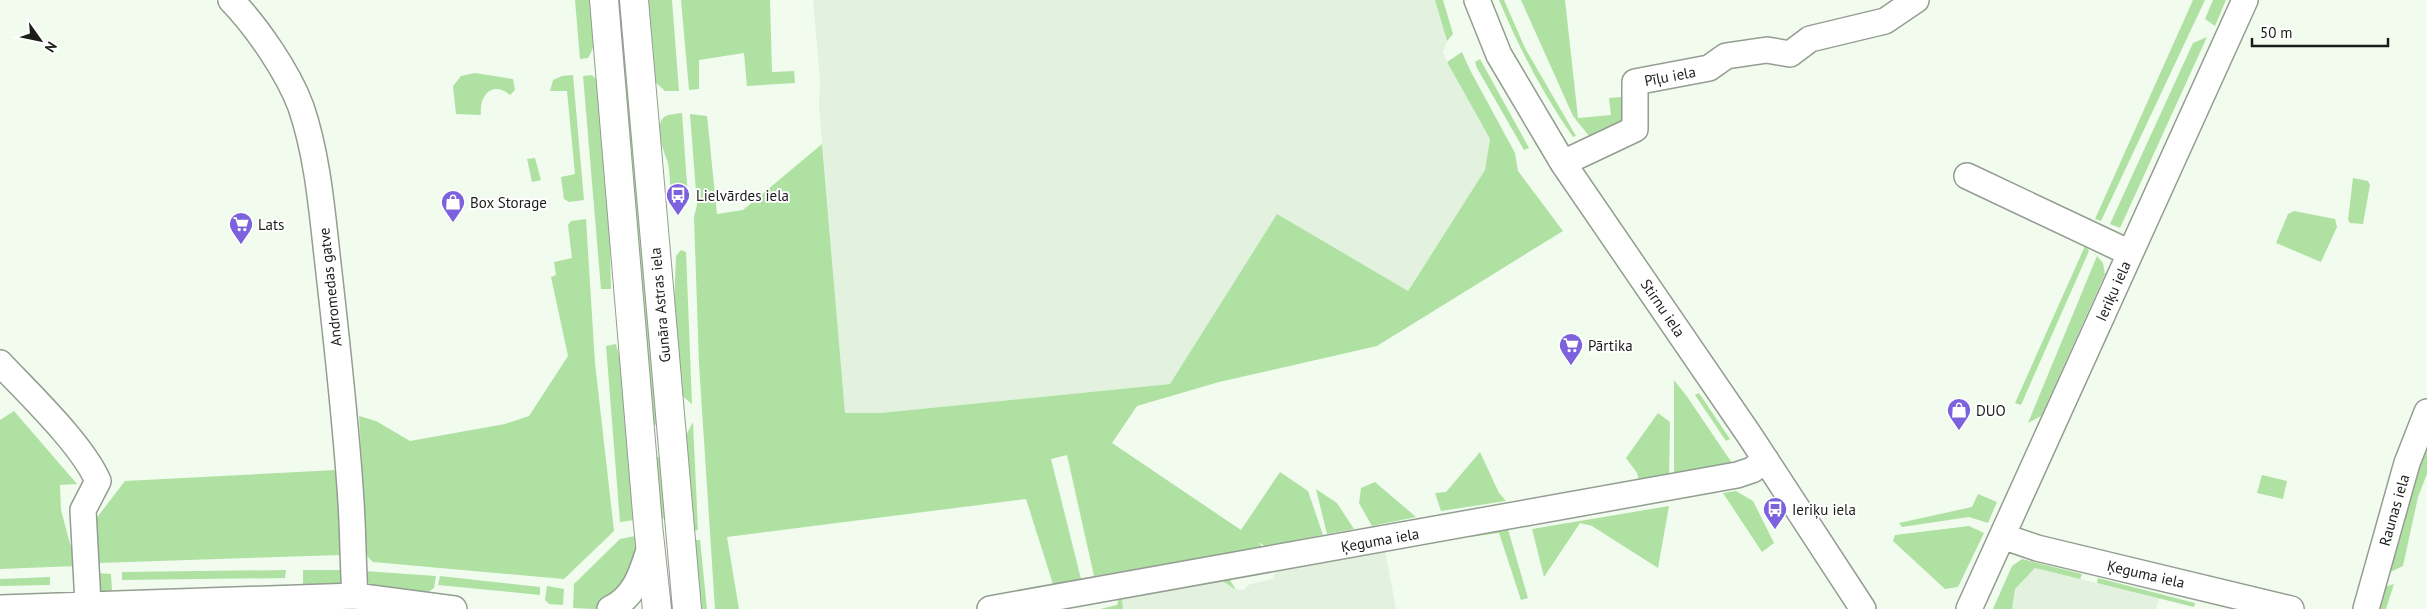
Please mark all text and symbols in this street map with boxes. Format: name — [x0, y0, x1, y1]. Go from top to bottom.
north arrow — [15, 15, 65, 65]
scale bar — [2252, 15, 2388, 47]
text: 50 m — [2260, 23, 2293, 42]
text: N — [41, 38, 61, 56]
street label: Pīļu iela — [1643, 62, 1697, 90]
bus stop icon: Lielvārdes iela — [665, 182, 691, 216]
place label: Lielvārdes iela — [696, 186, 789, 205]
shop icon: Box Storage — [440, 189, 466, 223]
place label: Box Storage — [470, 193, 547, 212]
supermarket icon: Lats — [228, 211, 254, 245]
place label: Lats — [258, 215, 284, 234]
street label: Andromedas gatve — [314, 227, 346, 347]
street label: Gunāra Astras iela — [646, 247, 674, 363]
street label: Ieriķu iela — [2091, 258, 2135, 324]
street label: Stirnu iela — [1637, 275, 1689, 341]
supermarket icon: Pārtika — [1558, 332, 1584, 366]
place label: Pārtika — [1588, 336, 1633, 355]
shop icon: DUO — [1946, 397, 1972, 431]
place label: DUO — [1976, 401, 2006, 420]
street label: Raunas iela — [2375, 472, 2413, 548]
bus stop icon: Ieriķu iela — [1762, 496, 1788, 530]
place label: Ieriķu iela — [1792, 500, 1856, 519]
street label: Ķeguma iela — [1339, 524, 1421, 556]
street label: Ķeguma iela — [2105, 556, 2187, 592]

